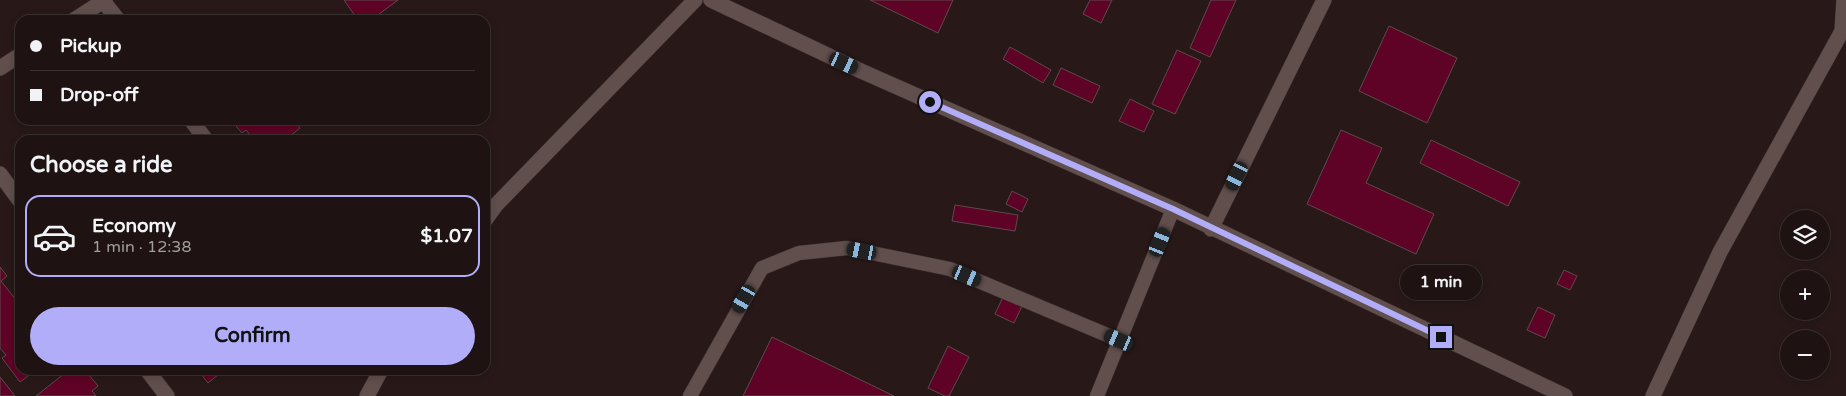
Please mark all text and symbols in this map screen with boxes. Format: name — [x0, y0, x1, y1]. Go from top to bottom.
text: Pickup — [60, 35, 121, 57]
car — [827, 50, 860, 76]
text: Drop-off — [60, 84, 139, 106]
route start — [919, 91, 941, 113]
text: Choose a ride — [30, 152, 173, 178]
car — [1223, 159, 1250, 193]
map controls — [1780, 210, 1830, 380]
button: layers — [1780, 210, 1830, 260]
icon: car — [32, 214, 77, 259]
text: Economy — [92, 215, 176, 237]
text: $1.07 — [421, 225, 473, 247]
car — [1147, 225, 1172, 259]
text: 1 min · 12:38 — [92, 237, 191, 257]
car — [845, 241, 878, 261]
car — [950, 263, 983, 289]
callout: 1 min — [1400, 264, 1482, 300]
button: + — [1780, 270, 1830, 320]
text: 1 min — [1420, 272, 1462, 292]
car — [730, 282, 757, 316]
button: Confirm — [30, 307, 475, 365]
route end — [1430, 326, 1452, 348]
car — [1102, 327, 1135, 353]
button: − — [1780, 330, 1830, 380]

